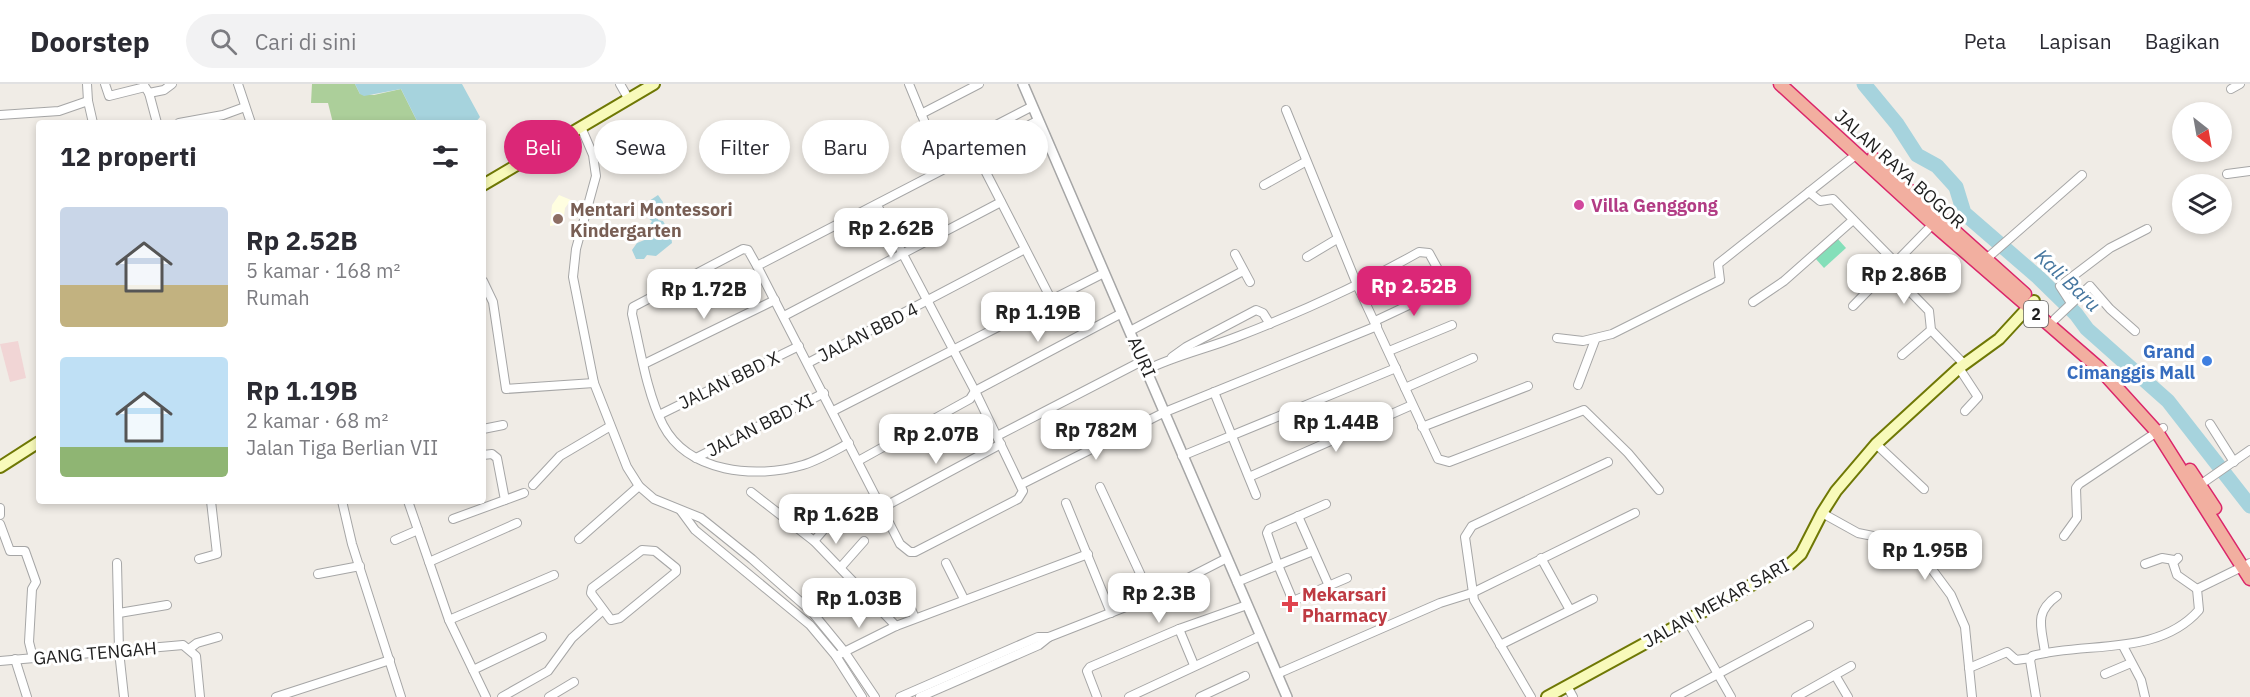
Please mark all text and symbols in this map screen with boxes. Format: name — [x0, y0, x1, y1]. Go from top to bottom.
search box — [186, 14, 606, 68]
text: Doorstep — [30, 23, 150, 60]
icon: search — [207, 25, 240, 58]
text: Cari di sini — [255, 27, 357, 56]
text: Peta — [1964, 27, 2006, 55]
text: Lapisan — [2039, 27, 2112, 55]
text: Bagikan — [2145, 27, 2220, 55]
north arrow — [2172, 102, 2232, 162]
map controls — [2172, 102, 2232, 234]
street label: JALAN RAYA BOGOR — [1830, 104, 1970, 234]
chip: Beli — [504, 120, 582, 174]
chip: Sewa — [594, 120, 687, 174]
chip: Filter — [699, 120, 790, 174]
chip: Baru — [802, 120, 889, 174]
chip: Apartemen — [901, 120, 1048, 174]
text: 12 properti — [60, 139, 197, 173]
icon: filters — [429, 140, 462, 173]
button: layers — [2172, 174, 2232, 234]
place label: Villa Genggong — [1591, 194, 1718, 217]
place label: Mentari Montessori Kindergarten — [570, 198, 733, 242]
marker: Villa Genggong — [1572, 198, 1586, 212]
pin: Rp 2.62B — [829, 208, 953, 259]
marker: Mentari Montessori Kindergarten — [551, 212, 565, 226]
text: Rp 2.62B — [848, 214, 934, 241]
text: Rp 2.52B — [246, 223, 358, 257]
icon: home — [108, 231, 180, 303]
water label: Kali Baru — [2029, 242, 2107, 318]
pin: Rp 2.86B — [1842, 254, 1966, 305]
text: 5 kamar · 168 m² — [246, 257, 400, 284]
text: Rp 2.86B — [1861, 260, 1947, 287]
pin: Rp 2.52B — [1352, 266, 1476, 317]
pin: Rp 1.72B — [642, 269, 766, 320]
text: Rp 2.52B — [1371, 272, 1457, 299]
text: Rp 1.72B — [661, 275, 747, 302]
text: Rumah — [246, 284, 310, 311]
pin: Rp 1.19B — [976, 292, 1100, 343]
street label: JALAN BBD 4 — [814, 297, 922, 367]
text: Rp 1.19B — [995, 298, 1081, 325]
road number: 2 — [2024, 301, 2048, 327]
street label: AURI — [1123, 333, 1161, 381]
place label: Grand Cimanggis Mall — [2067, 340, 2196, 384]
street label: JALAN BBD X — [675, 346, 783, 414]
marker: Grand Cimanggis Mall — [2200, 354, 2214, 368]
text: Rp 1.19B — [246, 373, 358, 407]
icon: home — [108, 381, 180, 453]
street label: JALAN BBD XI — [703, 388, 817, 462]
pin: Rp 1.44B — [1274, 402, 1398, 453]
text: 2 kamar · 68 m² — [246, 407, 388, 434]
text: Rp 1.44B — [1293, 408, 1379, 435]
pin: Rp 782M — [1041, 410, 1151, 461]
pin: Rp 2.07B — [874, 414, 998, 465]
text: Rp 782M — [1055, 416, 1137, 443]
text: Rp 2.07B — [893, 420, 979, 447]
text: Jalan Tiga Berlian VII — [246, 434, 438, 461]
pin: Rp 1.62B — [774, 494, 898, 545]
text: Rp 1.62B — [793, 500, 879, 527]
pin: Rp 1.95B — [1863, 530, 1987, 581]
text: Rp 1.95B — [1882, 536, 1968, 563]
street label: JALAN MEKAR SARI — [1639, 553, 1793, 653]
pin: Rp 2.3B — [1104, 573, 1214, 624]
pin: Rp 1.03B — [797, 578, 921, 629]
text: Rp 2.3B — [1122, 579, 1196, 606]
place label: Mekarsari Pharmacy — [1302, 583, 1388, 627]
text: Rp 1.03B — [816, 584, 902, 611]
marker: Mekarsari Pharmacy — [1283, 597, 1297, 611]
street label: GANG TENGAH — [32, 636, 158, 670]

